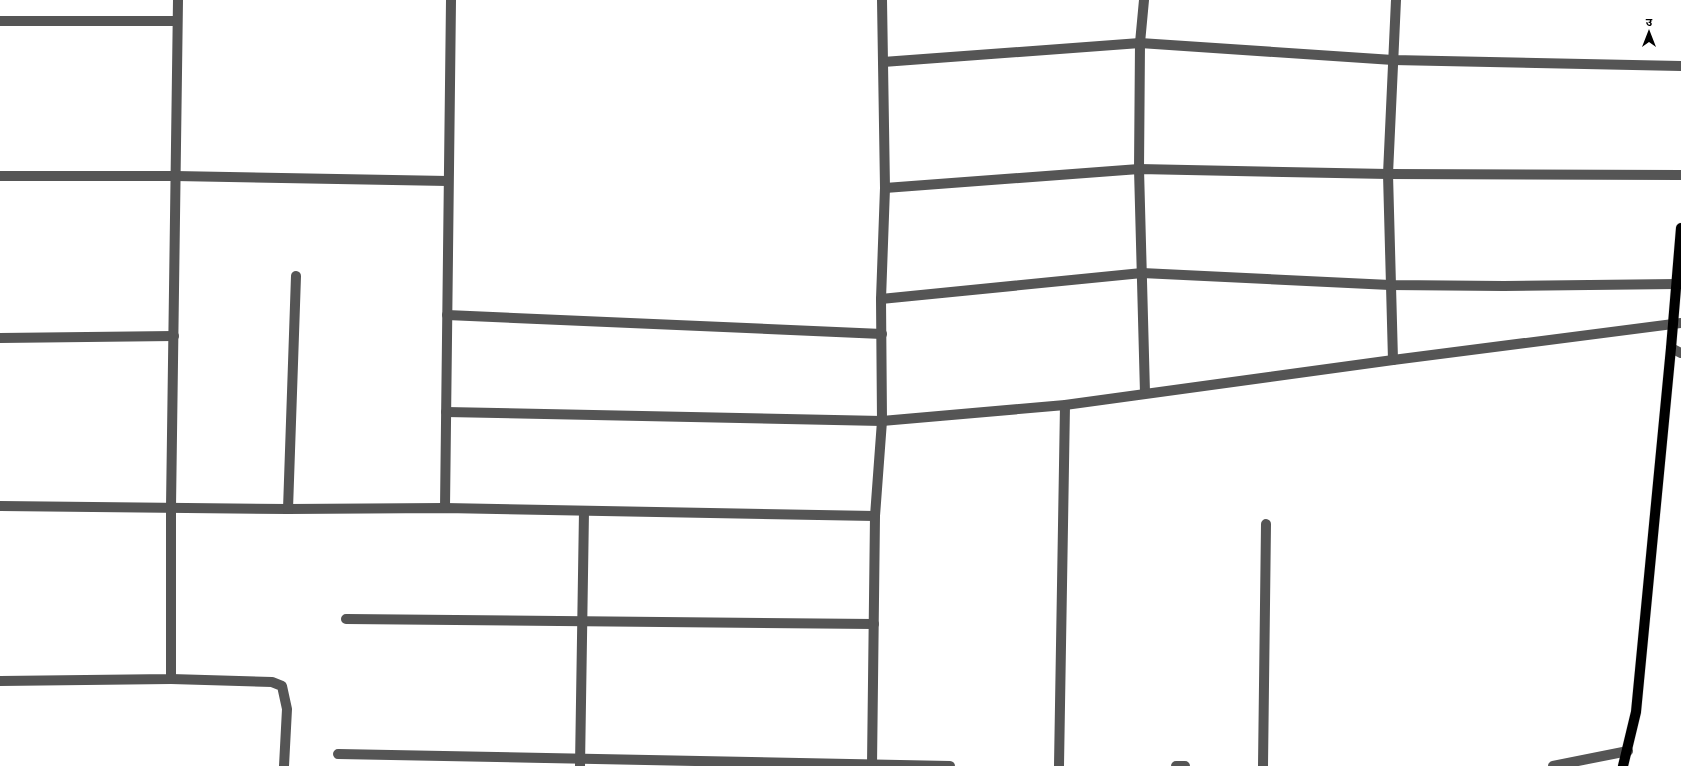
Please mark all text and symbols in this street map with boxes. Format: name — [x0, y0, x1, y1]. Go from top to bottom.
north arrow — [1629, 12, 1669, 52]
text: उ — [1646, 15, 1653, 30]

